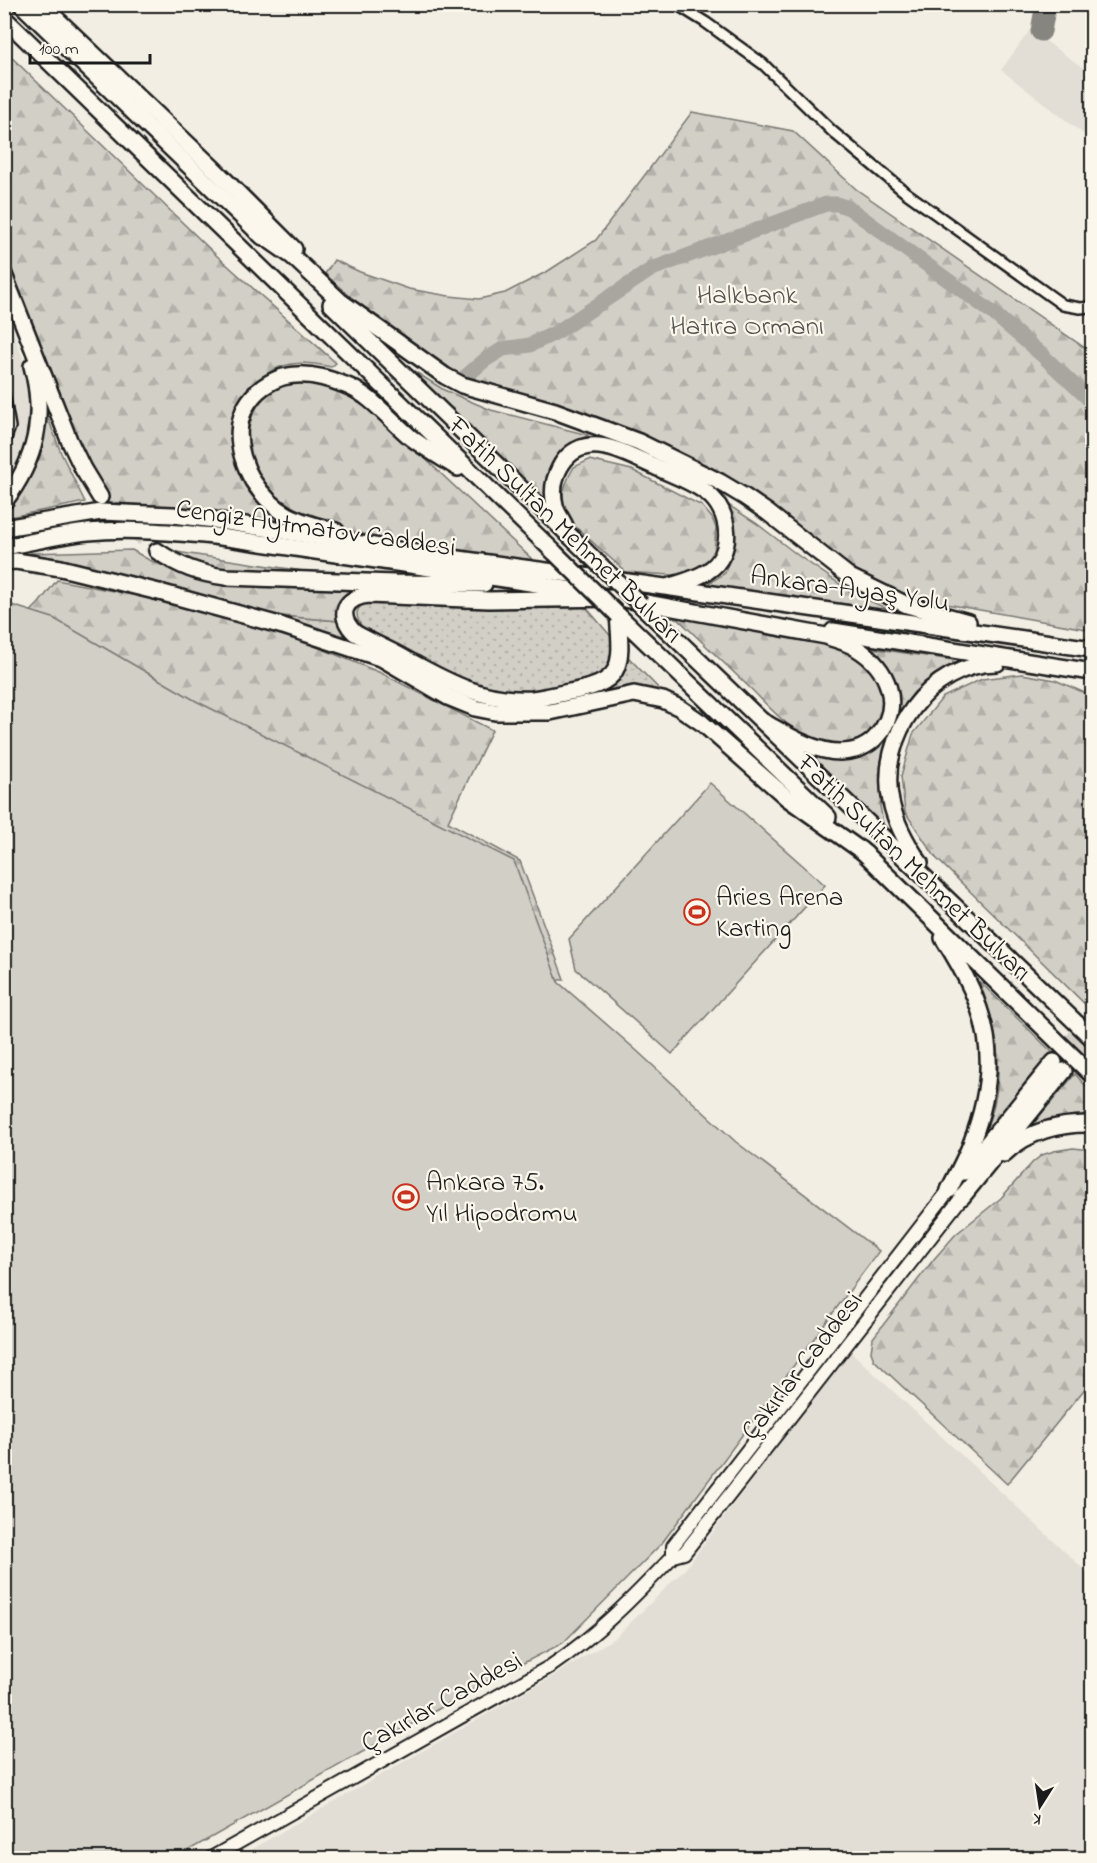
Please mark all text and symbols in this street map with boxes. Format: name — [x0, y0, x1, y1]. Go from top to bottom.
scale bar — [30, 27, 150, 65]
text: 100 m — [39, 37, 79, 63]
park label: Halkbank Hatıra Ormanı — [670, 277, 824, 347]
street label: Fatih Sultan Mehmet Bulvarı — [437, 407, 690, 654]
street label: Cengiz Aytmatov Caddesi — [173, 491, 458, 568]
street label: Ankara-Ayaş Yolu — [747, 557, 952, 624]
street label: Fatih Sultan Mehmet Bulvarı — [786, 745, 1039, 992]
place label: Aries Arena Karting — [716, 879, 843, 949]
sports icon: Aries Arena Karting — [682, 897, 712, 927]
place label: Ankara 75. Yıl Hipodromu — [426, 1164, 578, 1234]
sports icon: Ankara 75. Yıl Hipodromu — [391, 1182, 421, 1212]
street label: Çakırlar Caddesi — [732, 1284, 873, 1449]
street label: Çakırlar Caddesi — [354, 1643, 530, 1764]
north arrow — [1010, 1776, 1070, 1836]
text: K — [1030, 1806, 1044, 1831]

